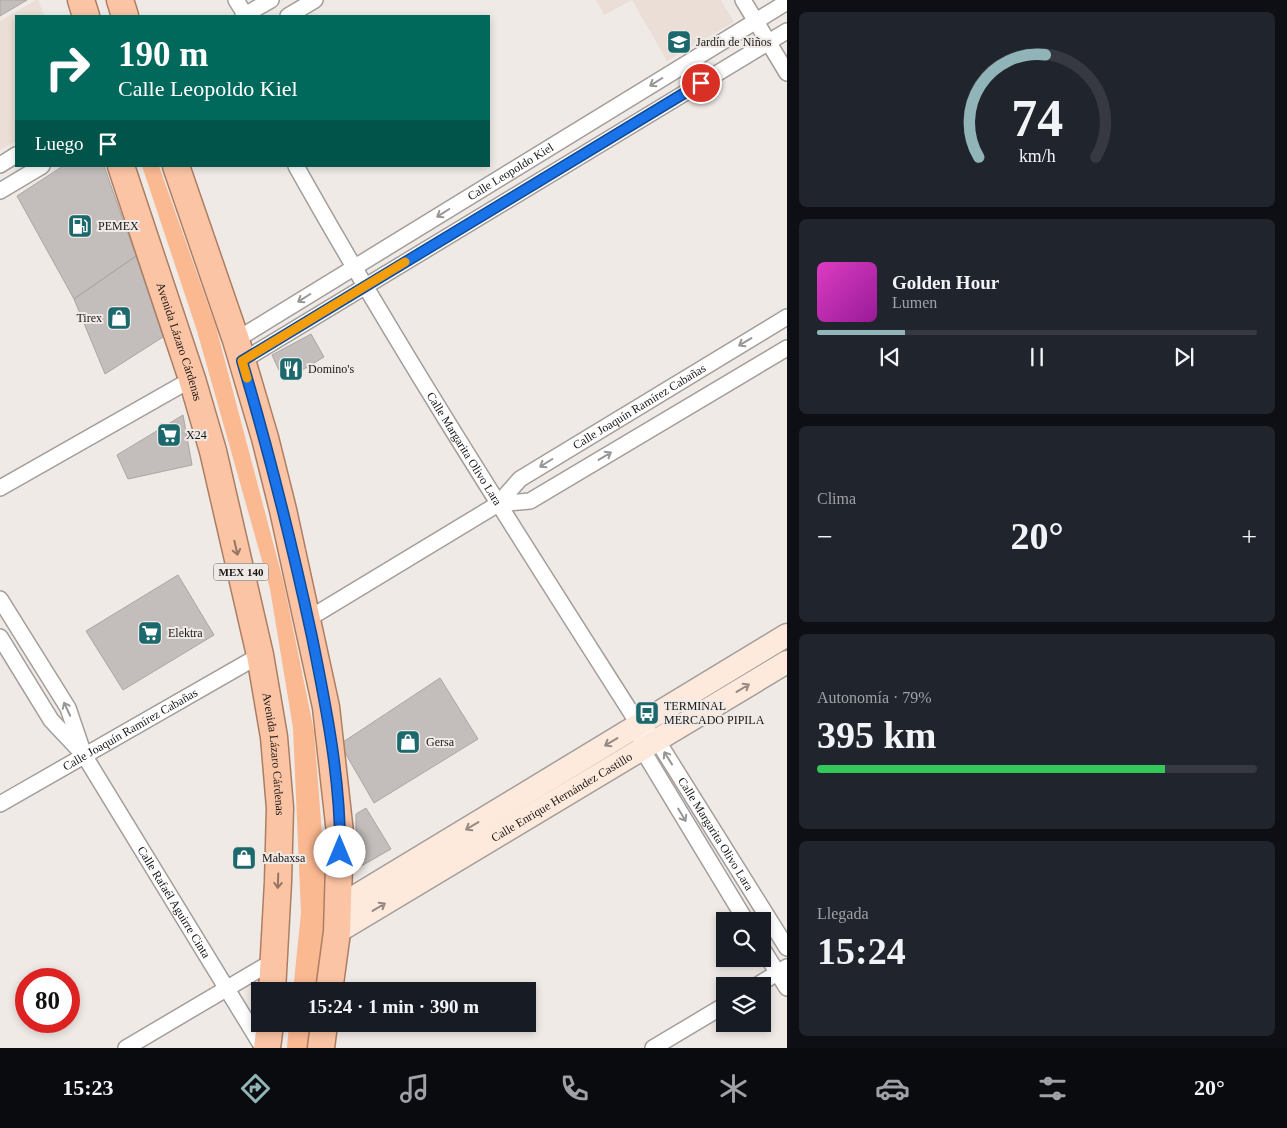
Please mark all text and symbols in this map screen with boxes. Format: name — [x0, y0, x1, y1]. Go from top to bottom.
school or university icon: Jardín de Niños — [666, 29, 692, 55]
icon: right — [35, 35, 100, 100]
text: 190 m — [118, 35, 208, 74]
place label: Jardín de Niños — [696, 35, 772, 49]
pin — [680, 62, 722, 104]
icon: arrive — [687, 69, 715, 97]
text: Calle Leopoldo Kiel — [118, 76, 298, 101]
one-way arrow — [649, 78, 663, 88]
text: 74 — [1011, 90, 1063, 147]
icon: arrive — [94, 130, 122, 158]
text: Luego — [35, 133, 84, 154]
street label: Calle Leopoldo Kiel — [465, 140, 556, 203]
text: km/h — [1019, 146, 1055, 166]
one-way arrow — [436, 209, 450, 219]
fuel station icon: PEMEX — [67, 213, 93, 239]
place label: PEMEX — [98, 219, 139, 233]
text: Golden Hour — [892, 272, 999, 293]
street label: Avenida Lázaro Cárdenas — [153, 281, 205, 403]
one-way arrow — [298, 294, 312, 304]
text: Lumen — [892, 294, 937, 311]
shop icon: Tirex — [106, 305, 132, 331]
place label: Tirex — [76, 311, 102, 325]
one-way arrow — [739, 337, 753, 347]
icon: previous — [876, 343, 904, 371]
icon: pause — [1023, 343, 1051, 371]
icon: next — [1170, 343, 1198, 371]
restaurant icon: Domino's — [278, 356, 304, 382]
street label: Calle Joaquín Ramírez Cabañas — [570, 361, 709, 452]
place label: Domino's — [308, 362, 354, 376]
street label: Calle Margarita Olivo Lara — [424, 389, 505, 509]
supermarket icon: X24 — [156, 422, 182, 448]
place label: X24 — [186, 428, 207, 442]
one-way arrow — [597, 451, 611, 461]
one-way arrow — [540, 458, 554, 468]
text: Clima — [817, 490, 856, 507]
text: 20° — [1010, 515, 1064, 557]
text: − — [817, 521, 833, 552]
text: + — [1241, 521, 1257, 552]
one-way arrow — [232, 539, 241, 555]
road number: MEX 140 — [214, 564, 268, 580]
supermarket icon: Elektra — [137, 620, 163, 646]
place label: Elektra — [168, 626, 203, 640]
one-way arrow — [736, 683, 750, 693]
street label: Calle Joaquín Ramírez Cabañas — [60, 685, 200, 774]
text: Autonomía · 79% — [817, 689, 932, 706]
street label: Avenida Lázaro Cárdenas — [260, 692, 287, 816]
place label: TERMINAL MERCADO PIPILA — [664, 699, 765, 727]
bus stop icon: TERMINAL MERCADO PIPILA — [634, 700, 660, 726]
one-way arrow — [62, 702, 71, 717]
text: 395 km — [817, 714, 936, 756]
shop icon: Gersa — [395, 729, 421, 755]
place label: Gersa — [426, 735, 455, 749]
one-way arrow — [604, 738, 618, 748]
street label: Calle Enrique Hernández Castillo — [489, 750, 635, 845]
one-way arrow — [663, 752, 673, 766]
street label: Calle Margarita Olivo Lara — [675, 775, 757, 894]
one-way arrow — [677, 808, 687, 822]
one-way arrow — [465, 822, 479, 832]
position arrow — [313, 825, 365, 877]
street label: Calle Rafaél Aguirre Cinta — [134, 844, 214, 961]
shop icon: Mabaxsa — [231, 845, 257, 871]
place label: Mabaxsa — [262, 851, 306, 865]
one-way arrow — [273, 872, 283, 889]
one-way arrow — [371, 901, 385, 911]
text: Llegada — [817, 905, 869, 922]
map controls — [716, 912, 771, 1032]
button: search — [716, 912, 771, 967]
text: 15:24 — [817, 930, 906, 972]
speed limit sign: 80 — [15, 968, 80, 1033]
button: layers — [716, 977, 771, 1032]
text: 15:24 · 1 min · 390 m — [308, 996, 479, 1017]
icon: directions — [238, 1071, 273, 1106]
icon: music — [397, 1071, 432, 1106]
icon: phone — [557, 1071, 592, 1106]
icon: climate — [716, 1071, 751, 1106]
icon: car — [875, 1071, 910, 1106]
icon: filters — [1035, 1071, 1070, 1106]
text: 15:23 — [62, 1075, 114, 1100]
text: 20° — [1194, 1075, 1225, 1100]

